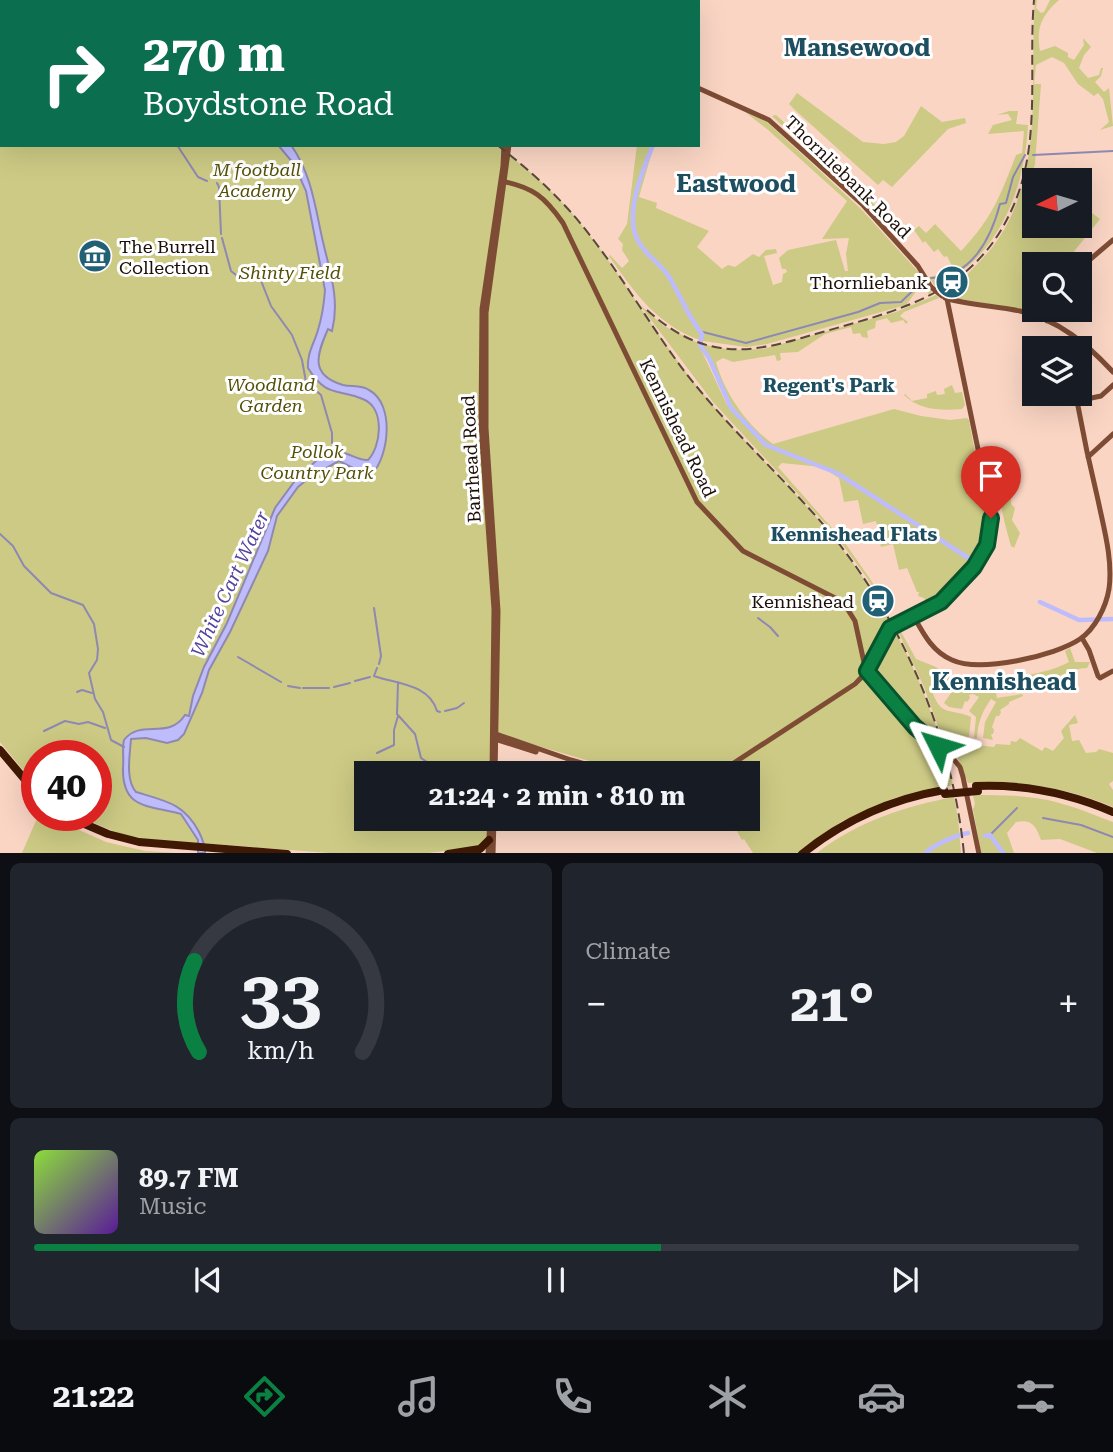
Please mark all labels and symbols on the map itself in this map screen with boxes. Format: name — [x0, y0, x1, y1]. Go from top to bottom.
district label: Mansewood — [784, 34, 930, 62]
street label: Thornliebank Road — [781, 111, 916, 243]
park label: M football Academy — [212, 159, 301, 201]
north arrow — [1022, 168, 1092, 238]
district label: Eastwood — [676, 170, 796, 198]
place label: The Burrell Collection — [119, 236, 216, 278]
museum icon: The Burrell Collection — [76, 237, 114, 275]
park label: Shinty Field — [238, 262, 341, 283]
station icon: Thornliebank — [933, 263, 971, 301]
place label: Thornliebank — [810, 272, 928, 293]
street label: Kennishead Road — [635, 355, 721, 501]
park label: Woodland Garden — [227, 374, 315, 416]
district label: Regent's Park — [763, 374, 895, 397]
street label: Barrhead Road — [457, 394, 485, 523]
park label: Pollok Country Park — [260, 441, 374, 483]
pin — [961, 446, 1021, 518]
water label: White Cart Water — [186, 507, 274, 661]
district label: Kennishead Flats — [771, 523, 937, 546]
station icon: Kennishead — [859, 582, 897, 620]
place label: Kennishead — [751, 591, 854, 612]
district label: Kennishead — [932, 668, 1076, 696]
position arrow — [901, 709, 975, 783]
speed limit sign: 40 — [21, 740, 112, 831]

